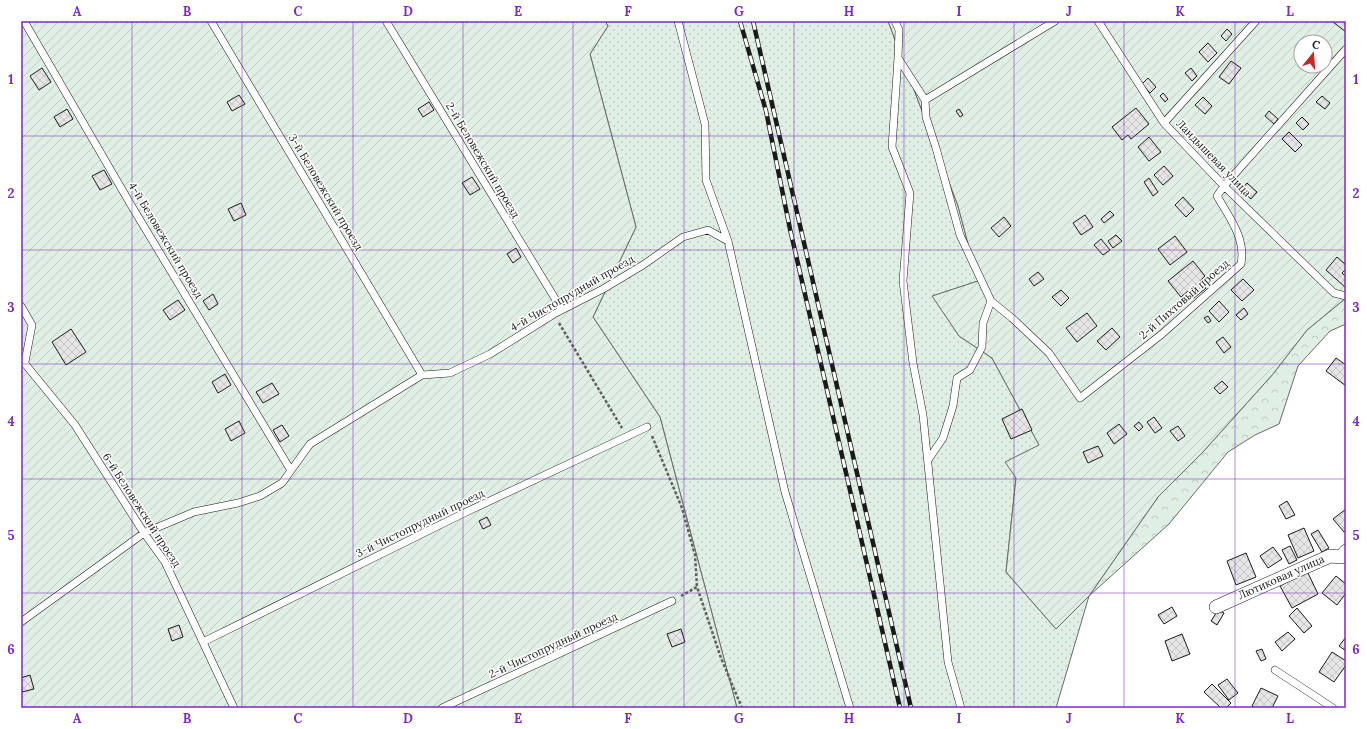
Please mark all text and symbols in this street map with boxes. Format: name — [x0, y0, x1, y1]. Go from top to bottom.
text: A — [73, 3, 82, 20]
text: B — [183, 3, 192, 20]
text: C — [294, 3, 303, 20]
text: D — [403, 3, 413, 20]
text: E — [514, 3, 522, 20]
text: F — [624, 3, 632, 20]
text: G — [734, 3, 744, 20]
text: H — [844, 3, 854, 20]
text: I — [956, 3, 962, 20]
text: J — [1066, 3, 1072, 20]
text: K — [1175, 3, 1185, 20]
text: L — [1286, 3, 1294, 20]
north arrow — [1293, 34, 1333, 74]
text: С — [1310, 37, 1322, 52]
text: 1 — [8, 71, 14, 88]
text: 1 — [1353, 71, 1359, 88]
street label: 2-й Беловежский проезд — [443, 100, 523, 221]
street label: Ландышевая улица — [1174, 117, 1255, 200]
street label: 3-й Беловежский проезд — [286, 131, 367, 253]
street label: 4-й Беловежский проезд — [126, 179, 206, 301]
text: 2 — [8, 185, 15, 202]
text: 2 — [1353, 185, 1360, 202]
street label: 4-й Чистопрудный проезд — [507, 251, 637, 334]
street label: 2-й Пихтовый проезд — [1136, 256, 1232, 342]
text: 3 — [7, 299, 15, 316]
text: 3 — [1352, 299, 1360, 316]
text: 4 — [7, 413, 15, 430]
text: 4 — [1352, 413, 1360, 430]
street label: 6-й Беловежский проезд — [100, 450, 184, 570]
street label: 3-й Чистопрудный проезд — [353, 486, 487, 560]
text: 5 — [7, 527, 15, 544]
text: 5 — [1352, 527, 1360, 544]
street label: Лютиковая улица — [1236, 552, 1327, 602]
street label: 2-й Чистопрудный проезд — [486, 609, 620, 681]
text: 6 — [7, 641, 15, 658]
text: 6 — [1352, 641, 1360, 658]
text: A — [73, 710, 82, 727]
text: B — [183, 710, 192, 727]
text: C — [294, 710, 303, 727]
text: D — [403, 710, 413, 727]
text: E — [514, 710, 522, 727]
text: F — [624, 710, 632, 727]
text: G — [734, 710, 744, 727]
text: H — [844, 710, 854, 727]
text: I — [956, 710, 962, 727]
text: J — [1066, 710, 1072, 727]
text: K — [1175, 710, 1185, 727]
text: L — [1286, 710, 1294, 727]

